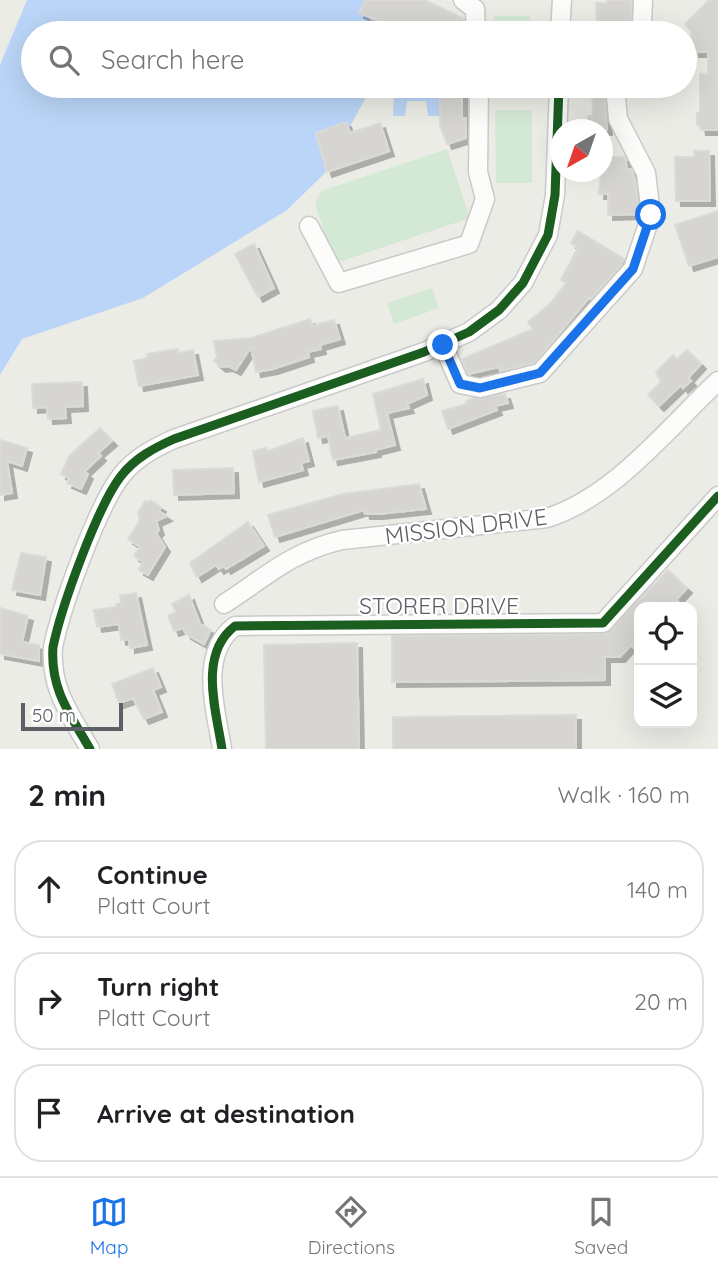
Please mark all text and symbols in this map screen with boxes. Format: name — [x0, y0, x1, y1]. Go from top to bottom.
search box — [21, 21, 697, 98]
icon: search — [45, 41, 83, 79]
text: Search here — [101, 43, 245, 76]
north arrow — [550, 119, 613, 182]
route start — [635, 199, 666, 230]
route end — [427, 329, 458, 360]
street label: MISSION DRIVE — [383, 502, 549, 550]
street label: STORER DRIVE — [359, 591, 519, 620]
map controls — [634, 602, 697, 728]
button: locate — [634, 602, 697, 665]
button: layers — [634, 665, 697, 728]
scale bar — [21, 700, 122, 732]
text: 50 m — [32, 703, 76, 727]
text: 2 min — [28, 776, 106, 814]
text: Walk · 160 m — [558, 780, 690, 809]
text: Continue — [97, 858, 208, 891]
icon: ahead — [30, 870, 68, 908]
text: 140 m — [627, 875, 688, 904]
text: Platt Court — [97, 891, 210, 920]
text: Turn right — [97, 970, 219, 1003]
icon: right — [30, 982, 68, 1020]
text: 20 m — [634, 987, 688, 1016]
text: Platt Court — [97, 1003, 210, 1032]
icon: arrive — [30, 1094, 68, 1132]
text: Arrive at destination — [97, 1097, 355, 1130]
tab: Map — [90, 1193, 128, 1259]
tab: Directions — [308, 1193, 395, 1259]
tab: Saved — [574, 1193, 628, 1259]

